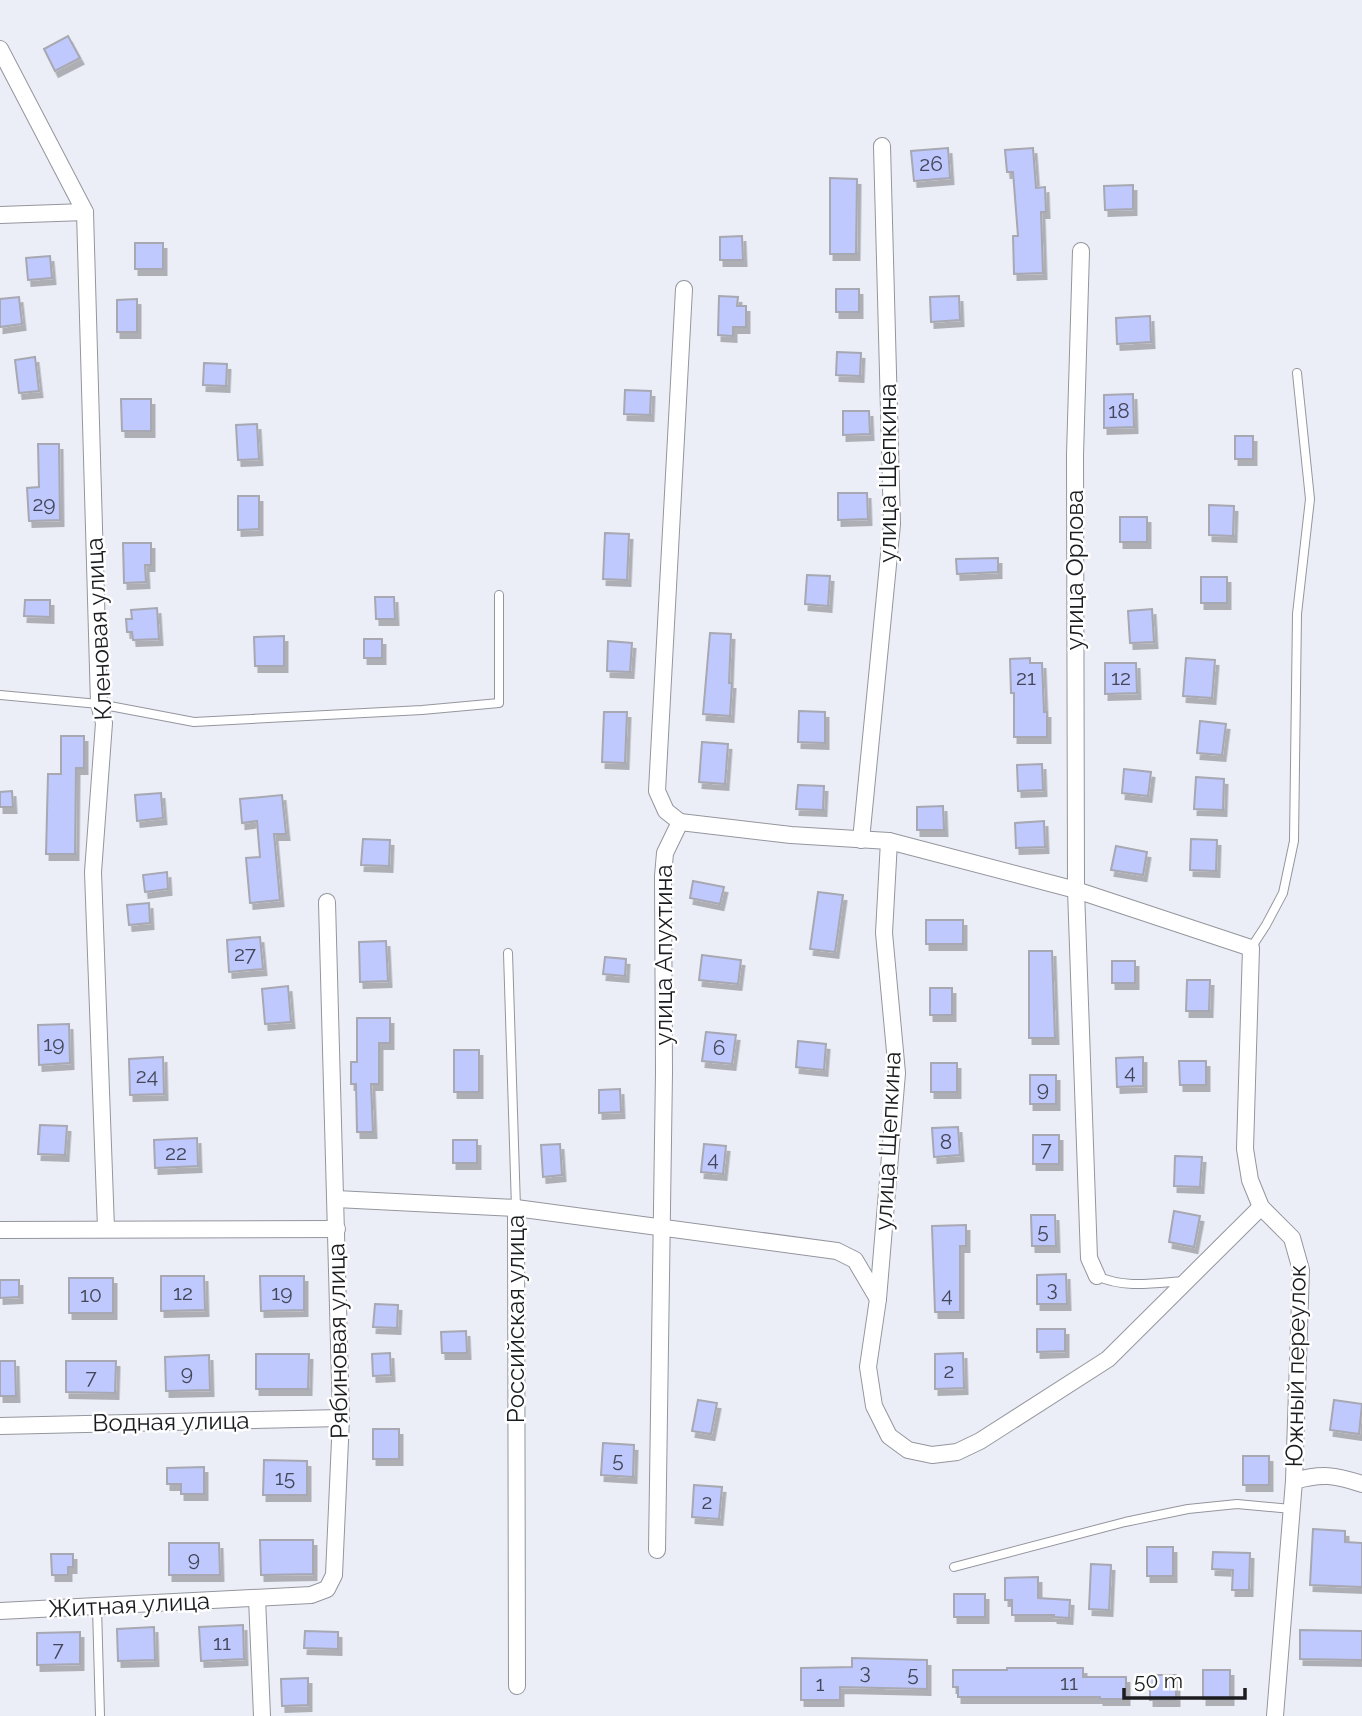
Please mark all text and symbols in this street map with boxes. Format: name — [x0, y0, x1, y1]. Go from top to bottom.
house number: 26 — [919, 151, 943, 176]
street label: улица Щепкина — [873, 383, 902, 563]
house number: 18 — [1108, 398, 1130, 423]
street label: улица Орлова — [1060, 490, 1089, 650]
house number: 29 — [32, 491, 56, 516]
street label: Кленовая улица — [79, 537, 118, 721]
house number: 21 — [1016, 665, 1036, 690]
house number: 12 — [1111, 665, 1131, 690]
street label: улица Апухтина — [649, 864, 678, 1046]
house number: 27 — [234, 941, 257, 966]
house number: 19 — [43, 1031, 65, 1056]
house number: 6 — [713, 1035, 725, 1060]
street label: улица Щепкина — [868, 1051, 907, 1231]
house number: 4 — [1124, 1059, 1136, 1084]
house number: 24 — [136, 1063, 158, 1088]
house number: 9 — [1037, 1076, 1049, 1101]
house number: 8 — [940, 1129, 952, 1154]
house number: 7 — [1040, 1136, 1052, 1161]
house number: 22 — [165, 1140, 187, 1165]
house number: 4 — [707, 1146, 719, 1171]
street label: Российская улица — [501, 1215, 530, 1423]
house number: 5 — [1037, 1218, 1049, 1243]
street label: Рябиновая улица — [321, 1243, 354, 1439]
street label: Южный переулок — [1279, 1264, 1312, 1468]
house number: 3 — [1046, 1276, 1058, 1301]
house number: 12 — [173, 1280, 193, 1305]
house number: 19 — [271, 1280, 293, 1305]
house number: 10 — [80, 1282, 102, 1307]
house number: 4 — [941, 1282, 953, 1307]
house number: 2 — [944, 1358, 954, 1383]
house number: 9 — [181, 1360, 193, 1385]
house number: 7 — [85, 1364, 97, 1389]
street label: Водная улица — [92, 1406, 250, 1437]
house number: 5 — [612, 1447, 624, 1472]
house number: 15 — [275, 1465, 295, 1490]
house number: 2 — [702, 1489, 712, 1514]
house number: 9 — [188, 1546, 200, 1571]
street label: Житная улица — [47, 1586, 211, 1623]
house number: 11 — [213, 1630, 231, 1655]
house number: 7 — [52, 1636, 64, 1661]
scale bar — [1124, 1656, 1245, 1700]
house number: 3 — [859, 1659, 871, 1684]
house number: 5 — [907, 1661, 919, 1686]
text: 50 m — [1134, 1668, 1183, 1693]
house number: 11 — [1060, 1670, 1078, 1695]
house number: 1 — [816, 1671, 825, 1696]

